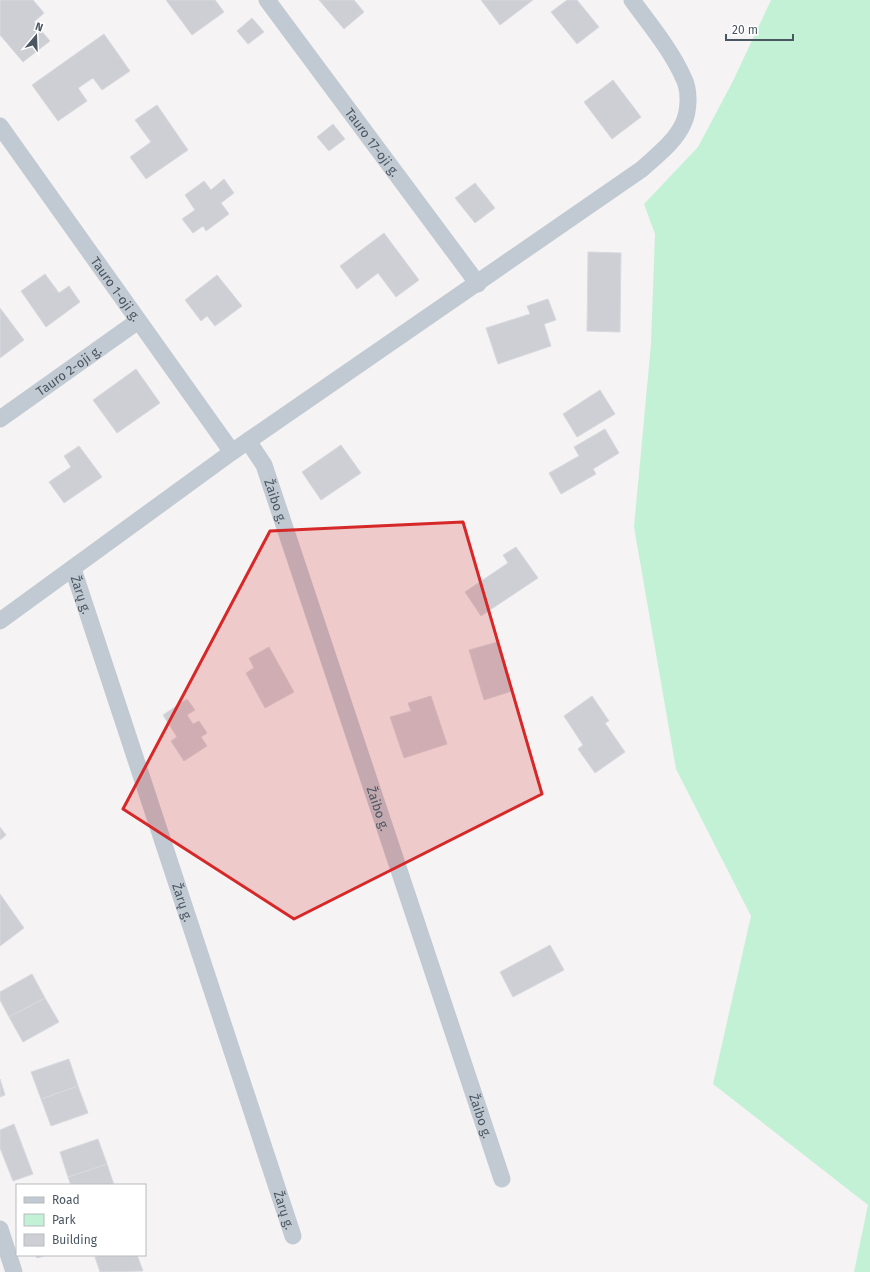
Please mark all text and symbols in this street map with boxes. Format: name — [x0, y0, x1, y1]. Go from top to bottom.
north arrow — [16, 16, 56, 56]
scale bar — [726, 16, 793, 42]
text: N — [34, 20, 45, 34]
text: 20 m — [732, 23, 758, 37]
street label: Tauro 17-oji g. — [342, 105, 403, 179]
street label: Tauro 1-oji g. — [88, 254, 144, 324]
street label: Tauro 2-oji g. — [33, 342, 104, 399]
street label: Žaibo g. — [262, 477, 290, 525]
street label: Žarų g. — [68, 573, 95, 616]
street label: Žaibo g. — [364, 784, 393, 833]
street label: Žarų g. — [170, 881, 196, 924]
street label: Žaibo g. — [467, 1091, 495, 1140]
legend — [16, 1184, 146, 1256]
street label: Žarų g. — [271, 1189, 298, 1231]
text: Road — [52, 1193, 80, 1207]
text: Park — [52, 1213, 76, 1227]
text: Building — [52, 1233, 98, 1247]

